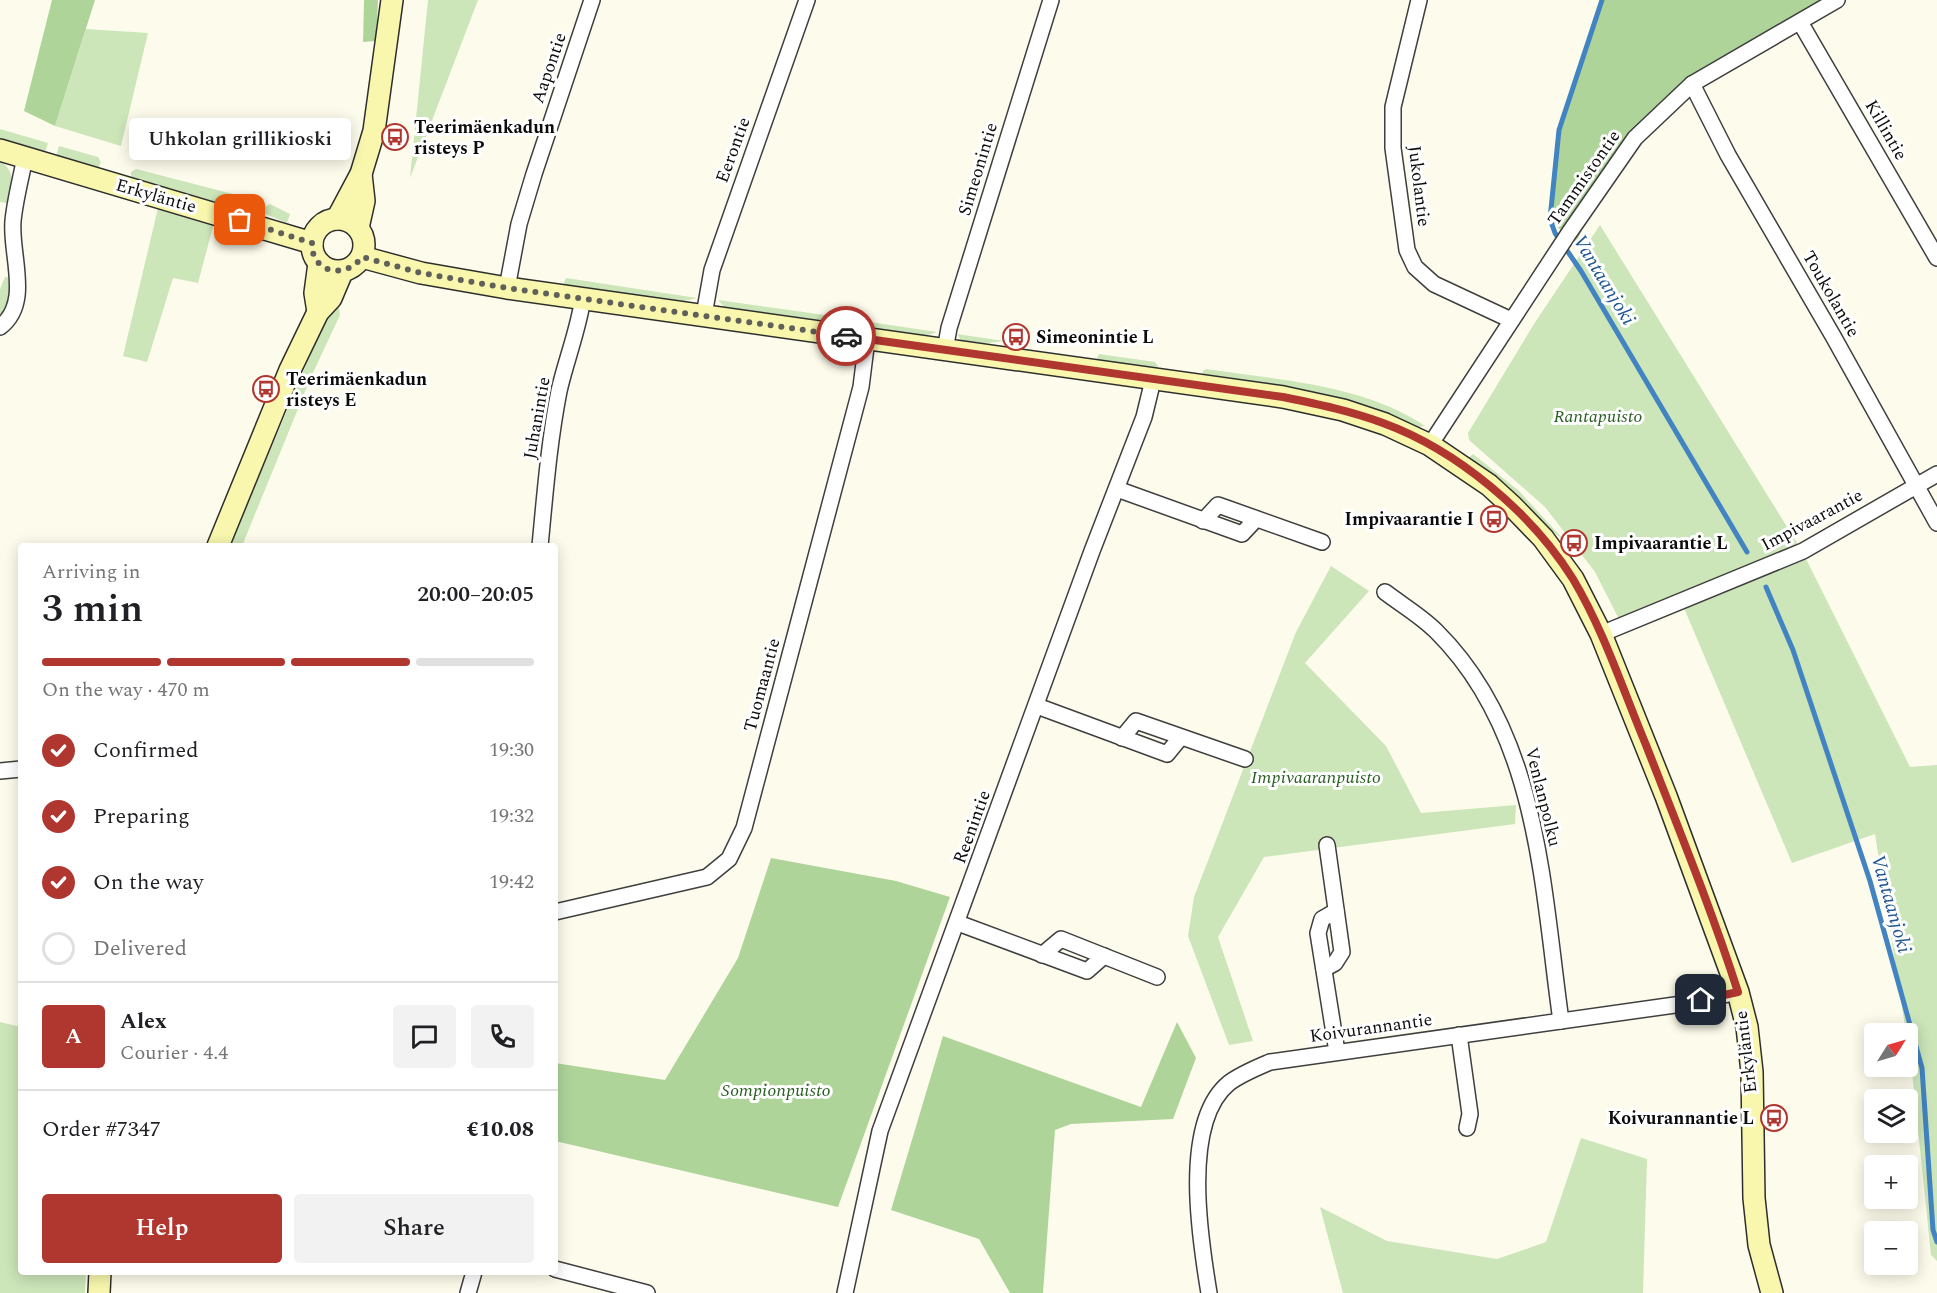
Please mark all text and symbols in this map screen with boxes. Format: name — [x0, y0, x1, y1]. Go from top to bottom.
street label: Aapontie — [524, 29, 574, 107]
street label: Killintie — [1858, 95, 1914, 165]
street label: Eerontie — [709, 113, 757, 187]
place label: Teerimäenkadun risteys P — [414, 114, 555, 162]
callout: Uhkolan grillikioski — [129, 118, 351, 160]
street label: Simeonintie — [951, 119, 1005, 219]
bus stop icon: Teerimäenkadun risteys P — [380, 122, 410, 152]
text: Uhkolan grillikioski — [148, 124, 332, 154]
street label: Tammistontie — [1541, 125, 1627, 231]
street label: Jukolantie — [1401, 144, 1437, 228]
street label: Erkyläntie — [112, 172, 200, 220]
pin — [214, 194, 265, 245]
icon: bag — [223, 203, 256, 236]
water label: Vantaanjoki — [1565, 229, 1643, 331]
street label: Toukolantie — [1795, 246, 1867, 342]
courier — [816, 306, 876, 366]
icon: car — [830, 320, 863, 353]
bus stop icon: Simeonintie L — [1001, 322, 1031, 352]
place label: Simeonintie L — [1036, 324, 1154, 351]
place label: Teerimäenkadun risteys E — [286, 366, 427, 414]
bus stop icon: Teerimäenkadun risteys E — [251, 374, 281, 404]
street label: Juhanintie — [516, 375, 558, 461]
park label: Rantapuisto — [1553, 403, 1643, 430]
street label: Impivaarantie — [1756, 482, 1868, 558]
bus stop icon: Impivaarantie I — [1479, 504, 1509, 534]
place label: Impivaarantie I — [1345, 506, 1474, 533]
bus stop icon: Impivaarantie L — [1559, 528, 1589, 558]
place label: Impivaarantie L — [1594, 530, 1728, 557]
text: Arriving in — [42, 557, 140, 587]
text: 20:00–20:05 — [417, 578, 534, 611]
text: 3 min — [42, 580, 143, 639]
street label: Tuomaantie — [737, 635, 787, 735]
text: On the way · 470 m — [42, 675, 210, 705]
icon: check — [42, 734, 75, 767]
text: Confirmed — [93, 734, 199, 767]
text: 19:30 — [489, 735, 534, 765]
street label: Venlanpolku — [1518, 745, 1568, 849]
park label: Impivaaranpuisto — [1251, 764, 1381, 791]
street label: Reenintie — [946, 786, 998, 868]
icon: check — [42, 800, 75, 833]
text: Preparing — [93, 800, 190, 833]
text: 19:32 — [489, 801, 534, 831]
water label: Vantaanjoki — [1863, 851, 1919, 957]
icon: check — [42, 866, 75, 899]
text: On the way — [93, 866, 204, 899]
text: 19:42 — [489, 867, 534, 897]
text: Delivered — [93, 932, 187, 965]
pin — [1675, 974, 1726, 1025]
icon: home — [1684, 983, 1717, 1016]
text: Alex — [120, 1005, 167, 1038]
button: chat — [393, 1005, 456, 1068]
button: phone — [471, 1005, 534, 1068]
street label: Koivurannantie — [1308, 1006, 1434, 1050]
street label: Erkyläntie — [1728, 1009, 1764, 1095]
text: A — [65, 1020, 82, 1053]
north arrow — [1864, 1023, 1918, 1077]
map controls — [1864, 1023, 1918, 1275]
text: Courier · 4.4 — [120, 1038, 228, 1068]
park label: Sompionpuisto — [721, 1077, 831, 1104]
button: layers — [1864, 1089, 1918, 1143]
bus stop icon: Koivurannantie L — [1759, 1103, 1789, 1133]
place label: Koivurannantie L — [1608, 1105, 1754, 1132]
text: Order #7347 — [42, 1113, 161, 1146]
text: €10.08 — [466, 1113, 534, 1146]
button: + — [1864, 1155, 1918, 1209]
button: Help — [42, 1194, 282, 1263]
button: Share — [294, 1194, 534, 1263]
button: − — [1864, 1221, 1918, 1275]

